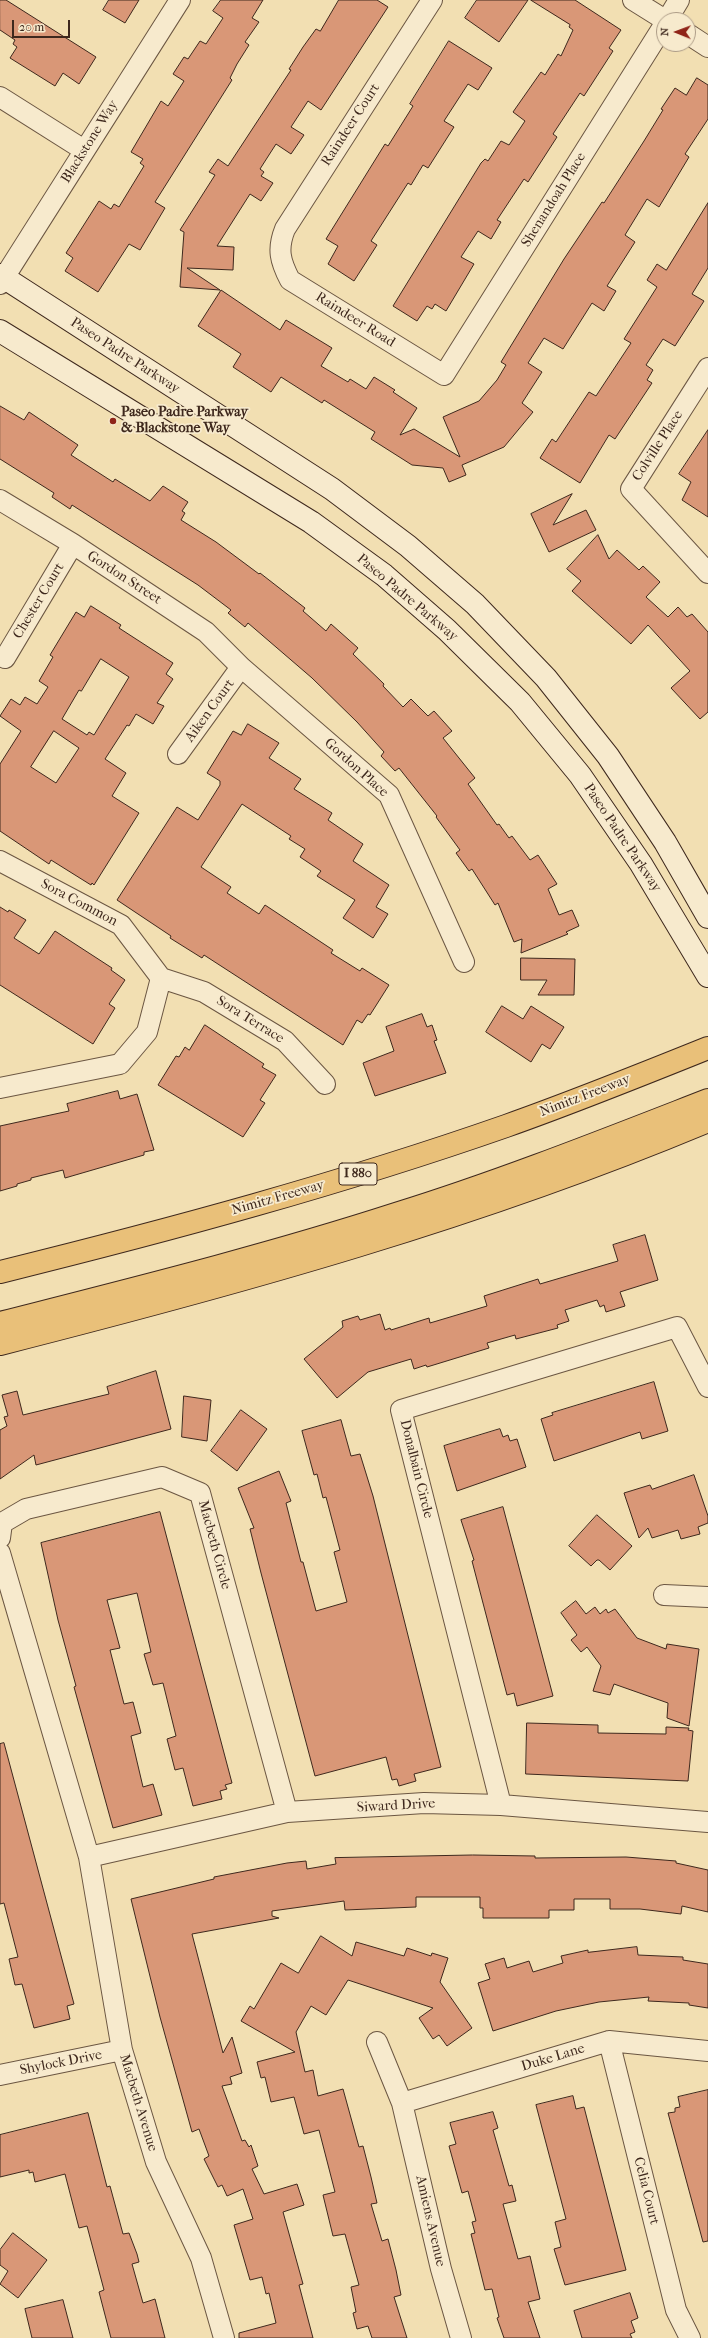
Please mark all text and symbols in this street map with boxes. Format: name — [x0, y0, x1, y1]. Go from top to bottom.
scale bar — [14, 12, 72, 38]
north arrow — [656, 12, 696, 52]
text: 20 m — [19, 20, 44, 34]
text: N — [658, 28, 671, 36]
street label: Raindeer Court — [318, 81, 384, 169]
street label: Blackstone Way — [58, 98, 122, 186]
street label: Shenandoah Place — [518, 150, 590, 250]
street label: Raindeer Road — [312, 289, 398, 351]
street label: Paseo Padre Parkway — [67, 314, 183, 398]
place label: Paseo Padre Parkway & Blackstone Way — [121, 405, 248, 438]
street label: Colville Place — [629, 408, 687, 484]
marker: Paseo Padre Parkway & Blackstone Way — [108, 416, 118, 426]
street label: Gordon Street — [84, 548, 164, 608]
street label: Paseo Padre Parkway — [353, 551, 461, 645]
street label: Chester Court — [10, 560, 68, 642]
street label: Aiken Court — [182, 676, 238, 746]
street label: Gordon Place — [321, 735, 391, 801]
street label: Paseo Padre Parkway — [580, 781, 664, 895]
street label: Sora Common — [38, 876, 120, 930]
street label: Sora Terrace — [213, 993, 287, 1047]
street label: Nimitz Freeway — [537, 1071, 633, 1121]
road number: I 880 — [339, 1163, 377, 1185]
street label: Nimitz Freeway — [230, 1177, 326, 1219]
street label: Donalbain Circle — [396, 1418, 436, 1520]
street label: Macbeth Circle — [194, 1499, 234, 1591]
street label: Siward Drive — [356, 1796, 436, 1816]
street label: Duke Lane — [519, 2040, 587, 2076]
street label: Shylock Drive — [18, 2047, 104, 2079]
street label: Macbeth Avenue — [115, 2052, 161, 2154]
street label: Celia Court — [629, 2155, 663, 2227]
street label: Amiens Avenue — [411, 2174, 449, 2268]

